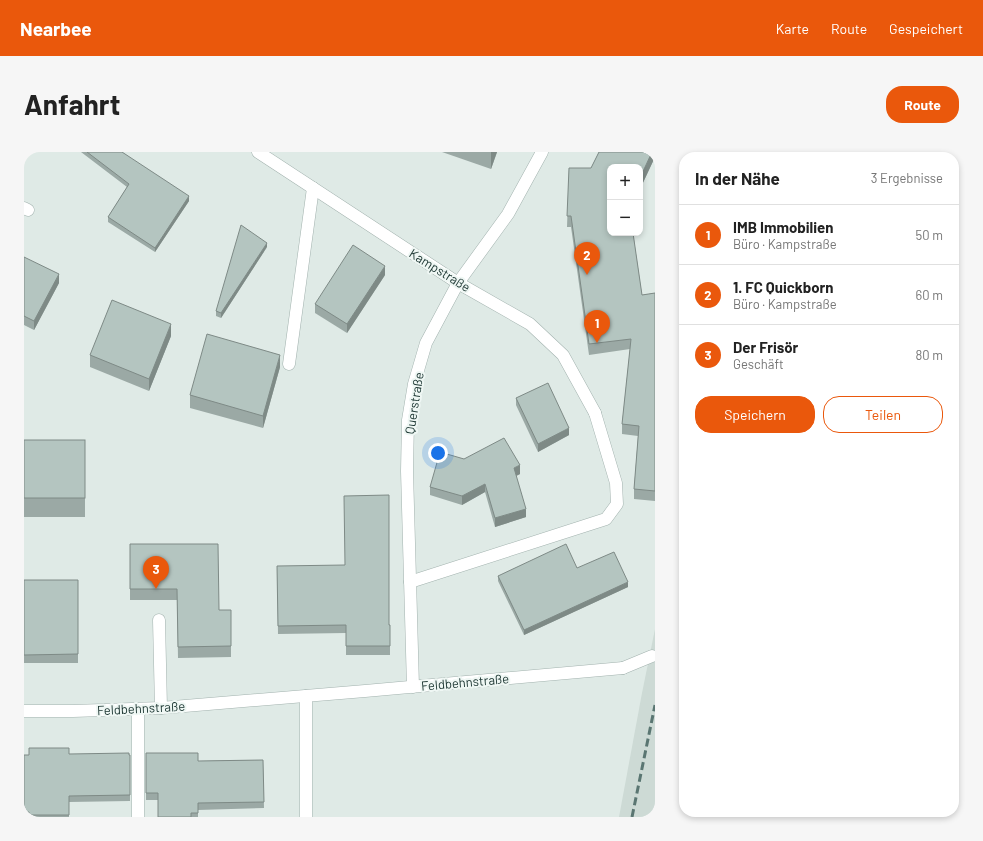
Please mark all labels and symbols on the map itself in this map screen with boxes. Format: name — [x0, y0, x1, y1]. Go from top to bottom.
pin: 2 — [574, 242, 600, 275]
street label: Kampstraße — [406, 245, 474, 295]
pin: 1 — [584, 310, 610, 343]
street label: Querstraße — [401, 371, 427, 435]
your location — [428, 443, 448, 463]
pin: 3 — [143, 556, 169, 589]
street label: Feldbehnstraße — [420, 670, 510, 694]
street label: Feldbehnstraße — [96, 698, 186, 718]

